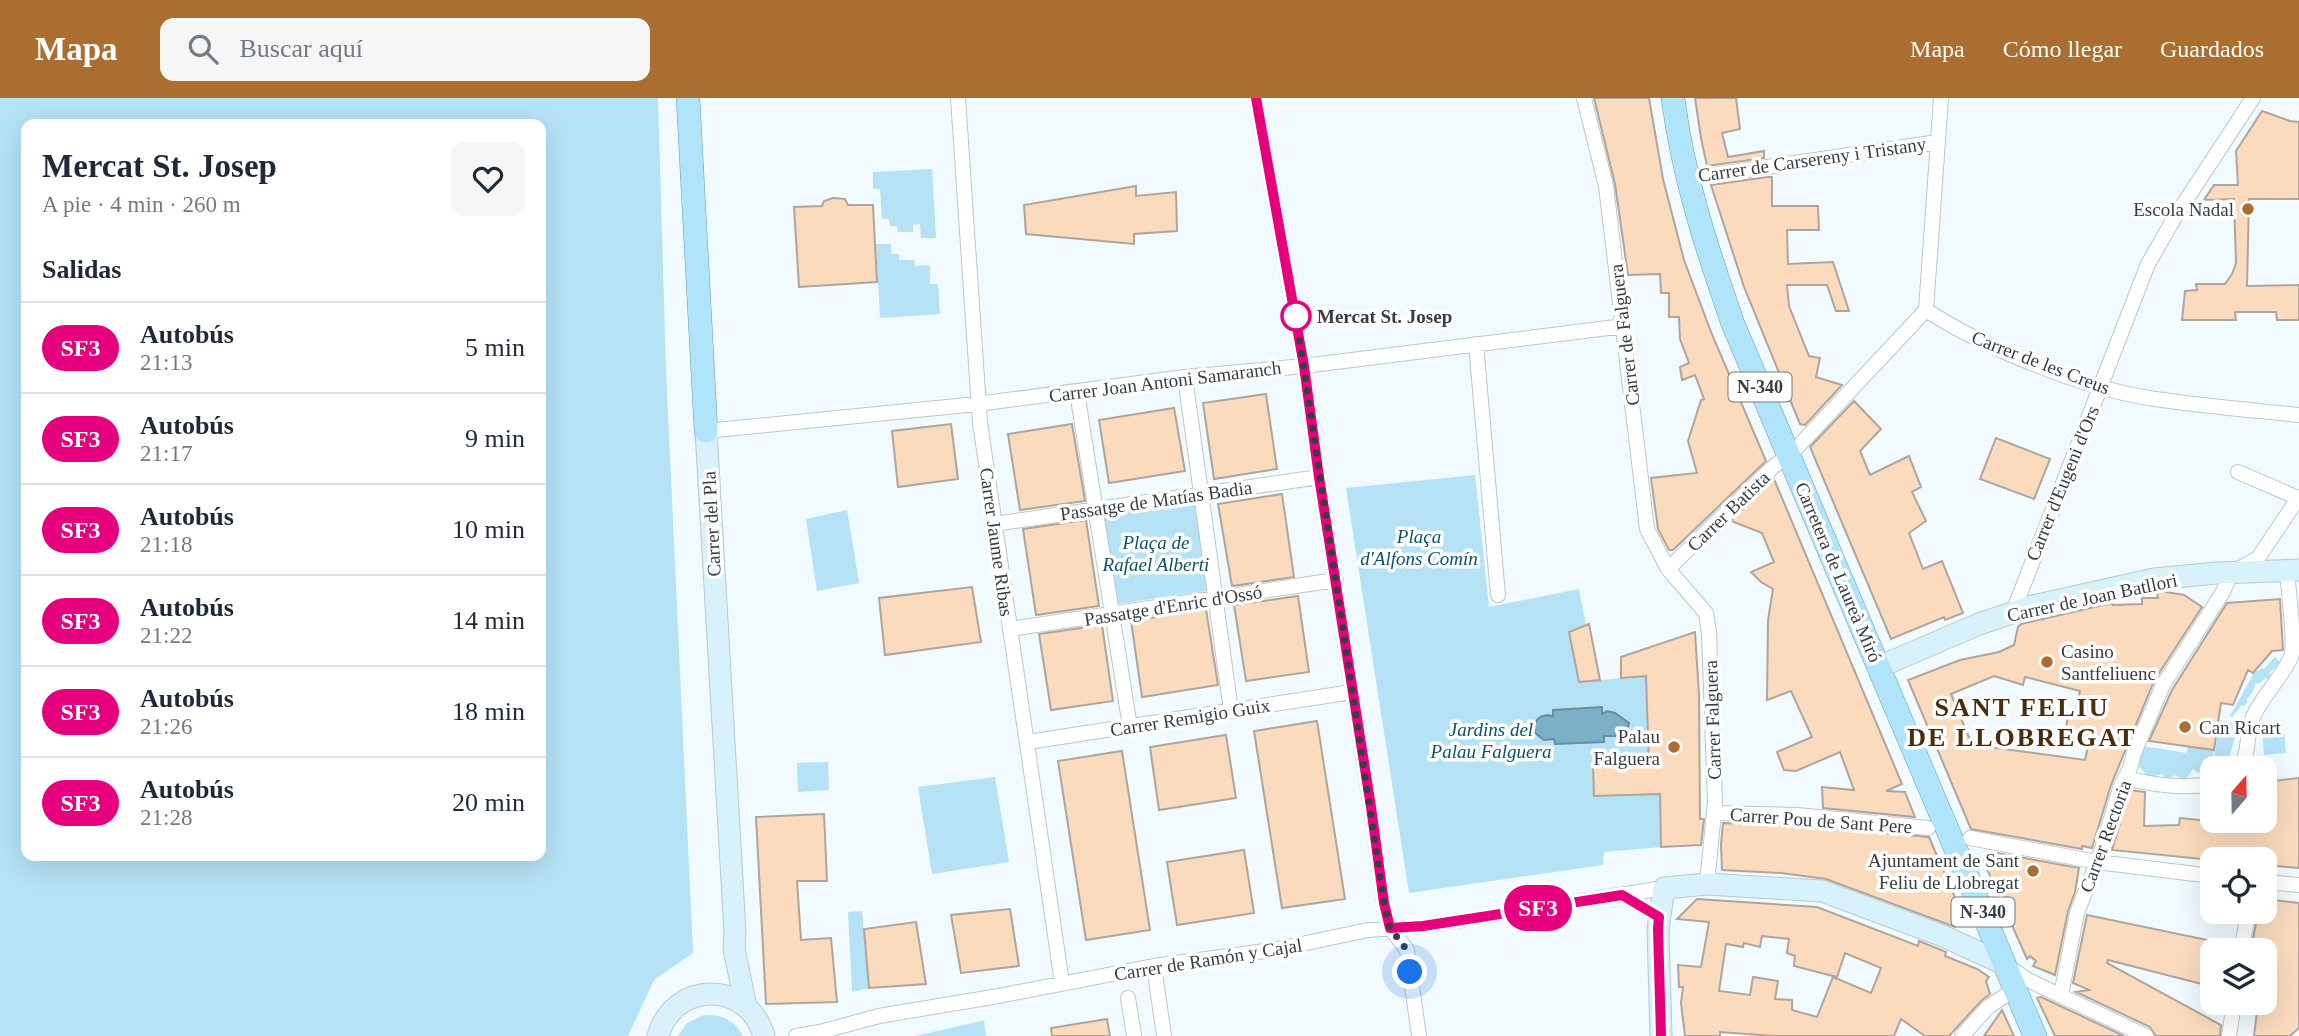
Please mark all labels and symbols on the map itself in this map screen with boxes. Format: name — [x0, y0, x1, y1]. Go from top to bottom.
street label: Carrer de Carsereny i Tristany — [1697, 133, 1928, 186]
place label: Escola Nadal — [2133, 199, 2234, 220]
marker: Escola Nadal — [2240, 201, 2256, 217]
street label: Carrer de Falguera — [1605, 262, 1644, 407]
marker: Mercat St. Josep — [1281, 301, 1311, 331]
place label: Mercat St. Josep — [1317, 306, 1452, 327]
street label: Carrer de les Creus — [1969, 326, 2113, 398]
street label: Carrer Joan Antoni Samaranch — [1048, 357, 1283, 406]
road number: N-340 — [1728, 372, 1792, 402]
street label: Carrer d'Eugeni d'Ors — [2022, 403, 2103, 564]
street label: Carrer Jaume Ribas — [976, 466, 1017, 618]
street label: Carrer Batista — [1683, 467, 1774, 556]
street label: Carrer del Pla — [698, 470, 725, 577]
street label: Passatge de Matías Badia — [1059, 477, 1254, 524]
street label: Carretera de Laureà Miró — [1791, 479, 1886, 665]
park label: Plaça d'Alfons Comín — [1360, 526, 1478, 569]
park label: Plaça de Rafael Alberti — [1102, 532, 1209, 575]
street label: Carrer de Joan Batllori — [2005, 569, 2179, 626]
street label: Passatge d'Enric d'Ossó — [1083, 581, 1264, 630]
place label: Casino Santfeliuenc — [2061, 641, 2156, 684]
marker: Casino Santfeliuenc — [2039, 654, 2055, 670]
street label: Carrer Falguera — [1700, 659, 1725, 780]
district label: SANT FELIU DE LLOBREGAT — [1907, 693, 2137, 752]
street label: Carrer Remigio Guix — [1109, 694, 1272, 740]
place label: Can Ricart — [2199, 717, 2282, 738]
park label: Jardins del Palau Falguera — [1430, 719, 1551, 762]
marker: Can Ricart — [2177, 719, 2193, 735]
place label: Palau Falguera — [1594, 726, 1661, 769]
marker: Palau Falguera — [1666, 739, 1682, 755]
north arrow — [2200, 756, 2277, 833]
street label: Carrer Rectoria — [2075, 777, 2136, 895]
street label: Carrer Pou de Sant Pere — [1729, 804, 1913, 837]
place label: Ajuntament de Sant Feliu de Llobregat — [1868, 850, 2020, 893]
marker: Ajuntament de Sant Feliu de Llobregat — [2025, 863, 2041, 879]
line badge: SF3 — [1498, 885, 1578, 931]
road number: N-340 — [1952, 898, 2014, 926]
street label: Carrer de Ramón y Cajal — [1113, 934, 1304, 985]
your location — [1392, 954, 1427, 989]

